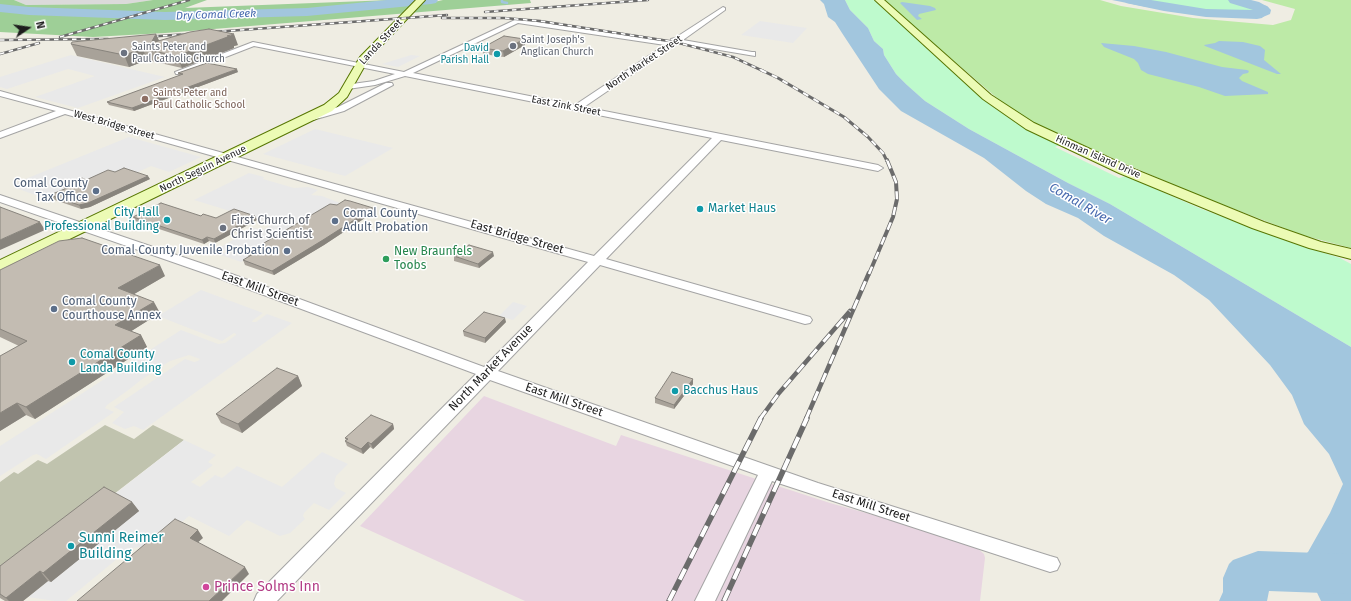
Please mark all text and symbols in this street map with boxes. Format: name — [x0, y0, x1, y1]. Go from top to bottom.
water label: Dry Comal Creek — [176, 7, 256, 23]
north arrow — [8, 8, 48, 48]
street label: Landa Street — [357, 17, 405, 67]
text: N — [33, 20, 47, 30]
street label: North Market Street — [604, 33, 684, 93]
place label: Saint Joseph's Anglican Church — [521, 34, 594, 58]
place label: Saints Peter and Paul Catholic Church — [132, 41, 225, 64]
marker: Saint Joseph's Anglican Church — [508, 41, 518, 51]
place label: David Parish Hall — [440, 42, 489, 66]
marker: Saints Peter and Paul Catholic Church — [119, 48, 129, 58]
marker: David Parish Hall — [492, 49, 502, 59]
place label: Saints Peter and Paul Catholic School — [153, 87, 245, 110]
street label: East Zink Street — [530, 93, 602, 119]
marker: Saints Peter and Paul Catholic School — [140, 94, 150, 104]
street label: West Bridge Street — [72, 108, 156, 142]
street label: Hinman Island Drive — [1054, 133, 1142, 181]
street label: North Seguin Avenue — [158, 143, 248, 195]
place label: Comal County Tax Office — [13, 177, 88, 205]
water label: Comal River — [1046, 180, 1114, 228]
marker: Comal County Tax Office — [91, 186, 101, 196]
place label: Market Haus — [708, 202, 776, 216]
marker: Market Haus — [695, 204, 705, 214]
place label: City Hall Professional Building — [44, 206, 159, 234]
place label: Comal County Adult Probation — [343, 207, 428, 235]
place label: First Church of Christ Scientist — [231, 214, 313, 242]
marker: City Hall Professional Building — [162, 215, 172, 225]
marker: Comal County Adult Probation — [330, 216, 340, 226]
street label: East Bridge Street — [469, 217, 565, 257]
marker: First Church of Christ Scientist — [218, 223, 228, 233]
place label: Comal County Juvenile Probation — [101, 244, 279, 258]
place label: New Braunfels Toobs — [394, 245, 472, 273]
marker: Comal County Juvenile Probation — [282, 246, 292, 256]
marker: New Braunfels Toobs — [381, 254, 391, 264]
street label: East Mill Street — [219, 268, 301, 310]
place label: Comal County Courthouse Annex — [62, 295, 161, 323]
marker: Comal County Courthouse Annex — [49, 304, 59, 314]
street label: North Market Avenue — [446, 322, 536, 414]
place label: Comal County Landa Building — [80, 348, 161, 376]
marker: Comal County Landa Building — [67, 357, 77, 367]
street label: East Mill Street — [523, 380, 605, 420]
place label: Bacchus Haus — [683, 384, 758, 398]
marker: Bacchus Haus — [670, 386, 680, 396]
street label: East Mill Street — [830, 487, 912, 525]
place label: Sunni Reimer Building — [79, 530, 164, 562]
marker: Sunni Reimer Building — [66, 541, 76, 551]
place label: Prince Solms Inn — [214, 579, 320, 595]
marker: Prince Solms Inn — [201, 582, 211, 592]

